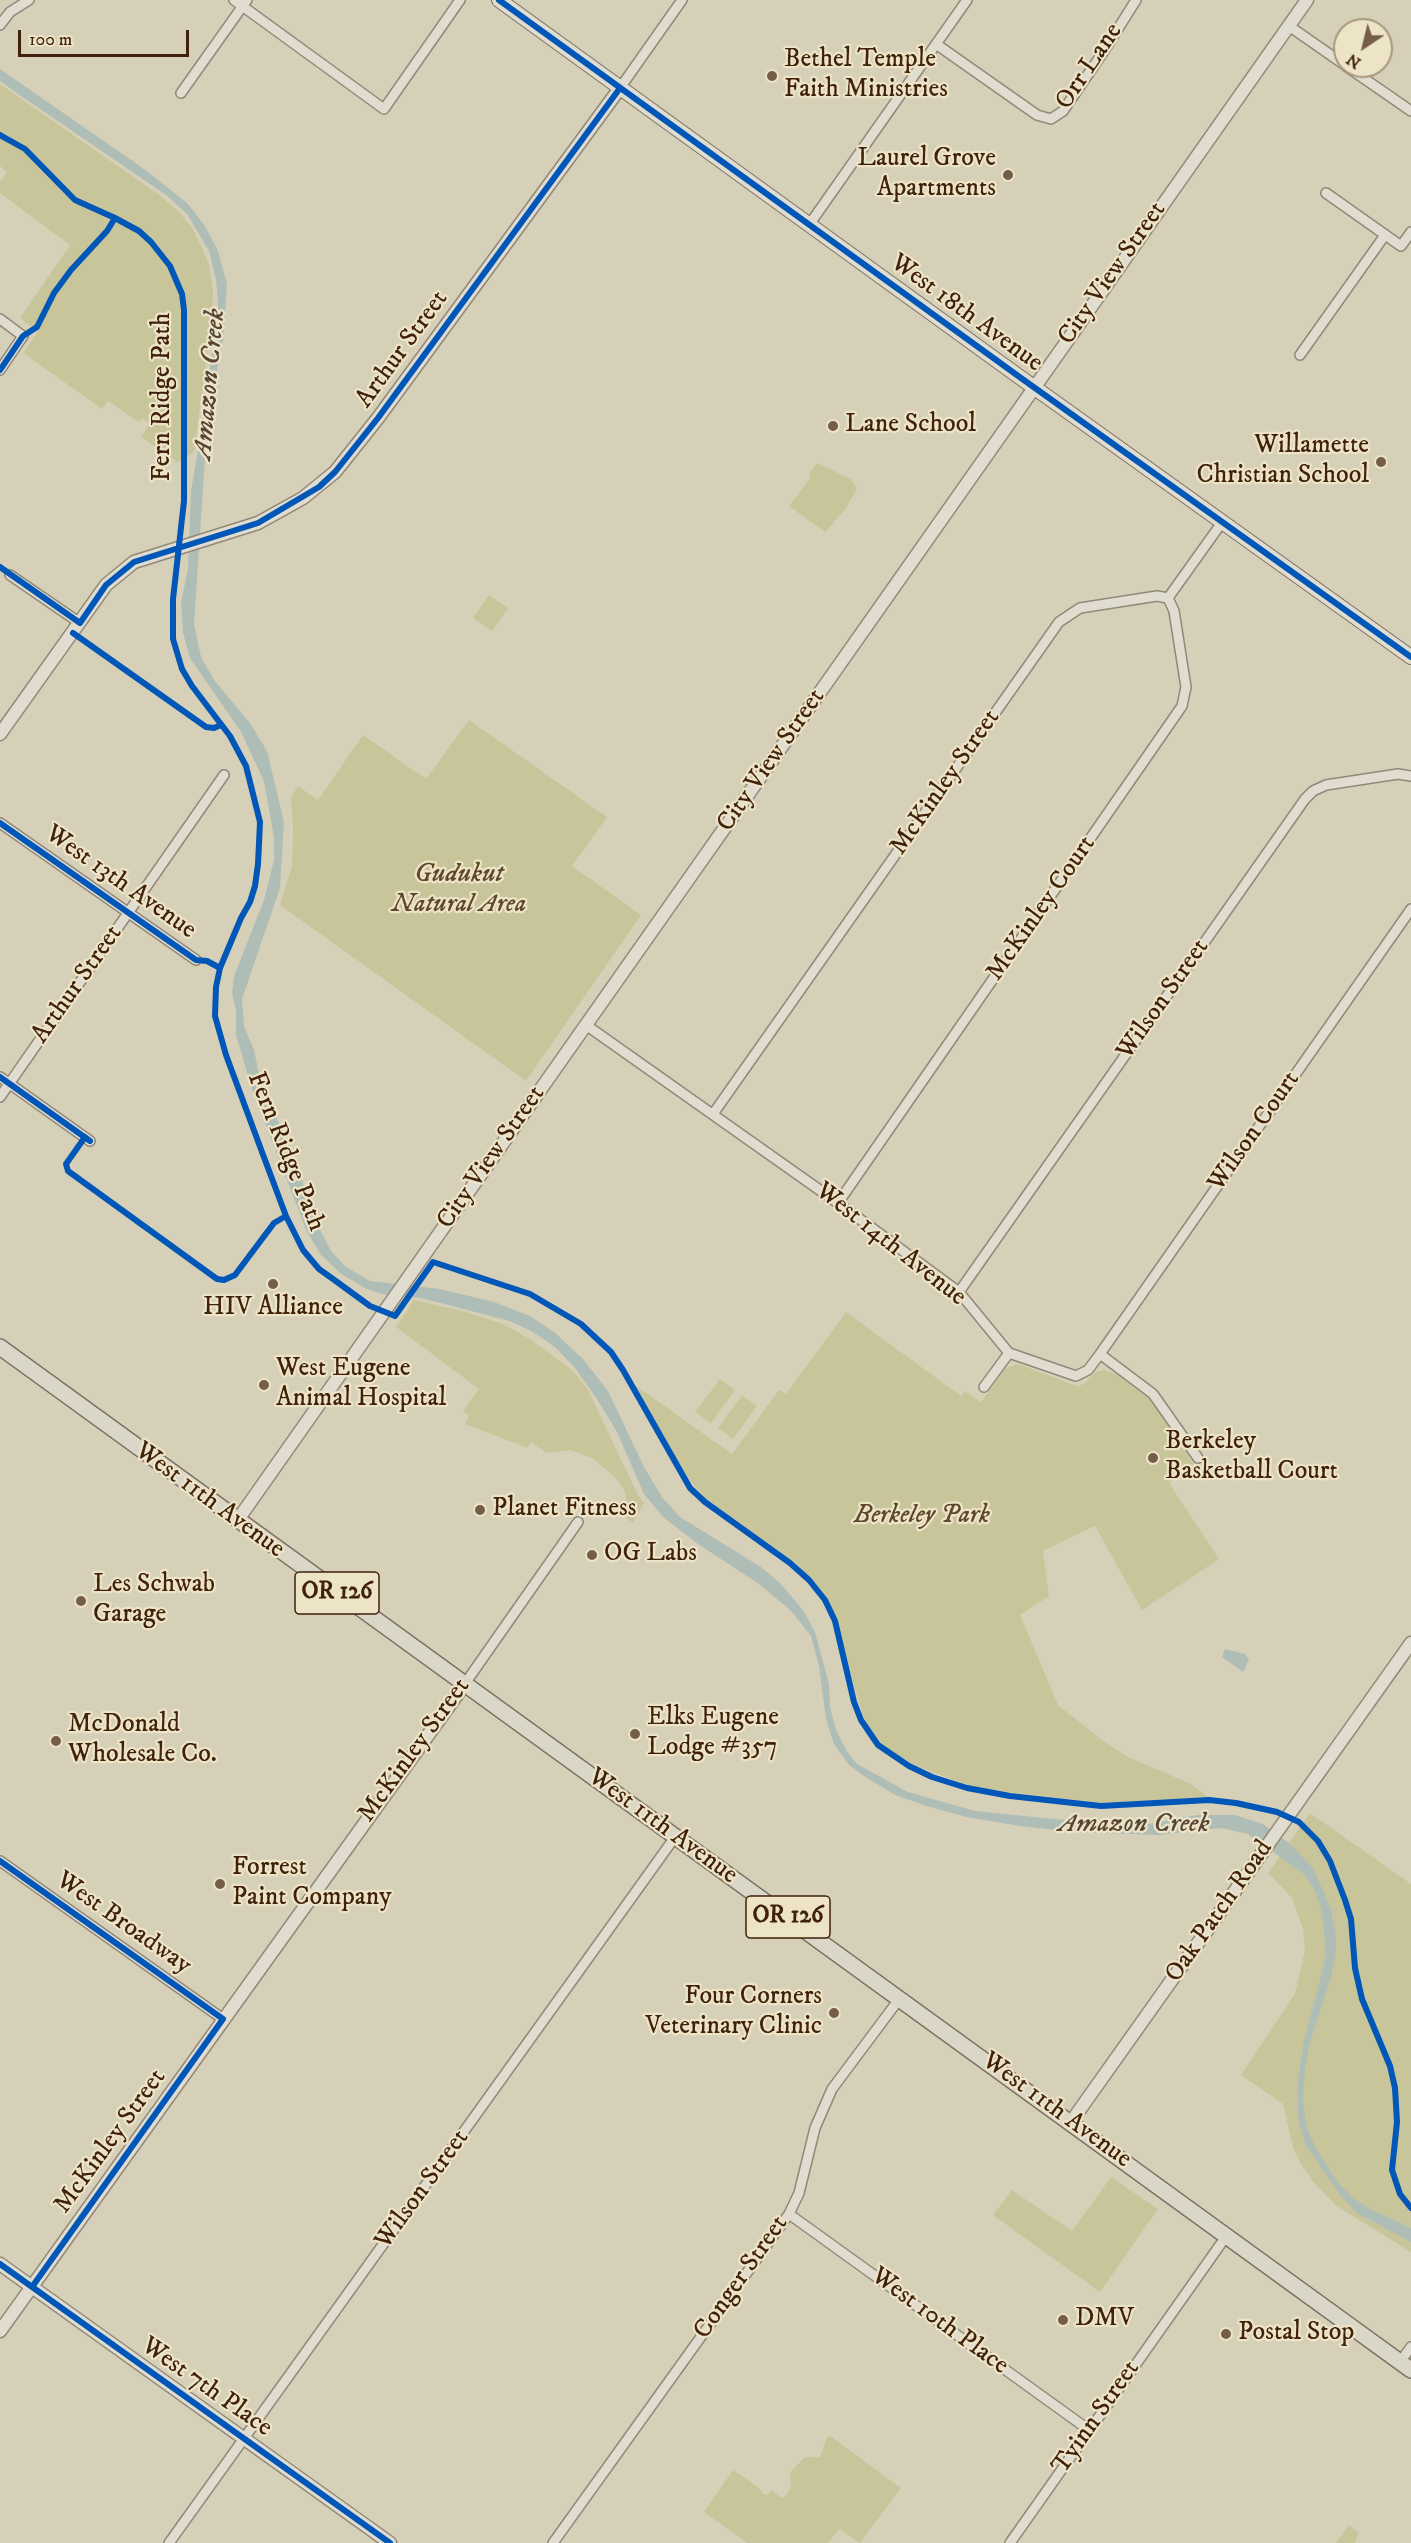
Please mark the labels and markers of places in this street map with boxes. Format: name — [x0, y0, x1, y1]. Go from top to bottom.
place label: Bethel Temple Faith Ministries — [784, 45, 948, 106]
marker: Bethel Temple Faith Ministries — [765, 69, 779, 83]
place label: Laurel Grove Apartments — [857, 144, 996, 206]
marker: Laurel Grove Apartments — [1001, 168, 1015, 182]
place label: Lane School — [845, 410, 976, 442]
marker: Lane School — [826, 419, 840, 433]
place label: Willamette Christian School — [1196, 431, 1369, 492]
marker: Willamette Christian School — [1374, 455, 1388, 469]
marker: HIV Alliance — [266, 1277, 280, 1291]
place label: HIV Alliance — [203, 1293, 343, 1325]
place label: West Eugene Animal Hospital — [276, 1354, 446, 1416]
marker: West Eugene Animal Hospital — [257, 1378, 271, 1392]
place label: Berkeley Basketball Court — [1165, 1427, 1338, 1488]
marker: Berkeley Basketball Court — [1146, 1451, 1160, 1465]
place label: Planet Fitness — [492, 1494, 636, 1526]
marker: Planet Fitness — [473, 1503, 487, 1517]
place label: OG Labs — [604, 1539, 697, 1571]
marker: OG Labs — [585, 1548, 599, 1562]
place label: Les Schwab Garage — [93, 1570, 215, 1631]
marker: Les Schwab Garage — [74, 1594, 88, 1608]
place label: Elks Eugene Lodge #357 — [647, 1703, 779, 1764]
place label: McDonald Wholesale Co. — [68, 1710, 217, 1772]
marker: Elks Eugene Lodge #357 — [628, 1727, 642, 1741]
marker: McDonald Wholesale Co. — [49, 1734, 63, 1748]
place label: Forrest Paint Company — [232, 1853, 392, 1914]
marker: Forrest Paint Company — [213, 1877, 227, 1891]
place label: Four Corners Veterinary Clinic — [645, 1982, 822, 2044]
marker: Four Corners Veterinary Clinic — [827, 2006, 841, 2020]
place label: DMV — [1075, 2304, 1134, 2336]
marker: DMV — [1056, 2313, 1070, 2327]
place label: Postal Stop — [1238, 2318, 1354, 2350]
marker: Postal Stop — [1219, 2327, 1233, 2341]

